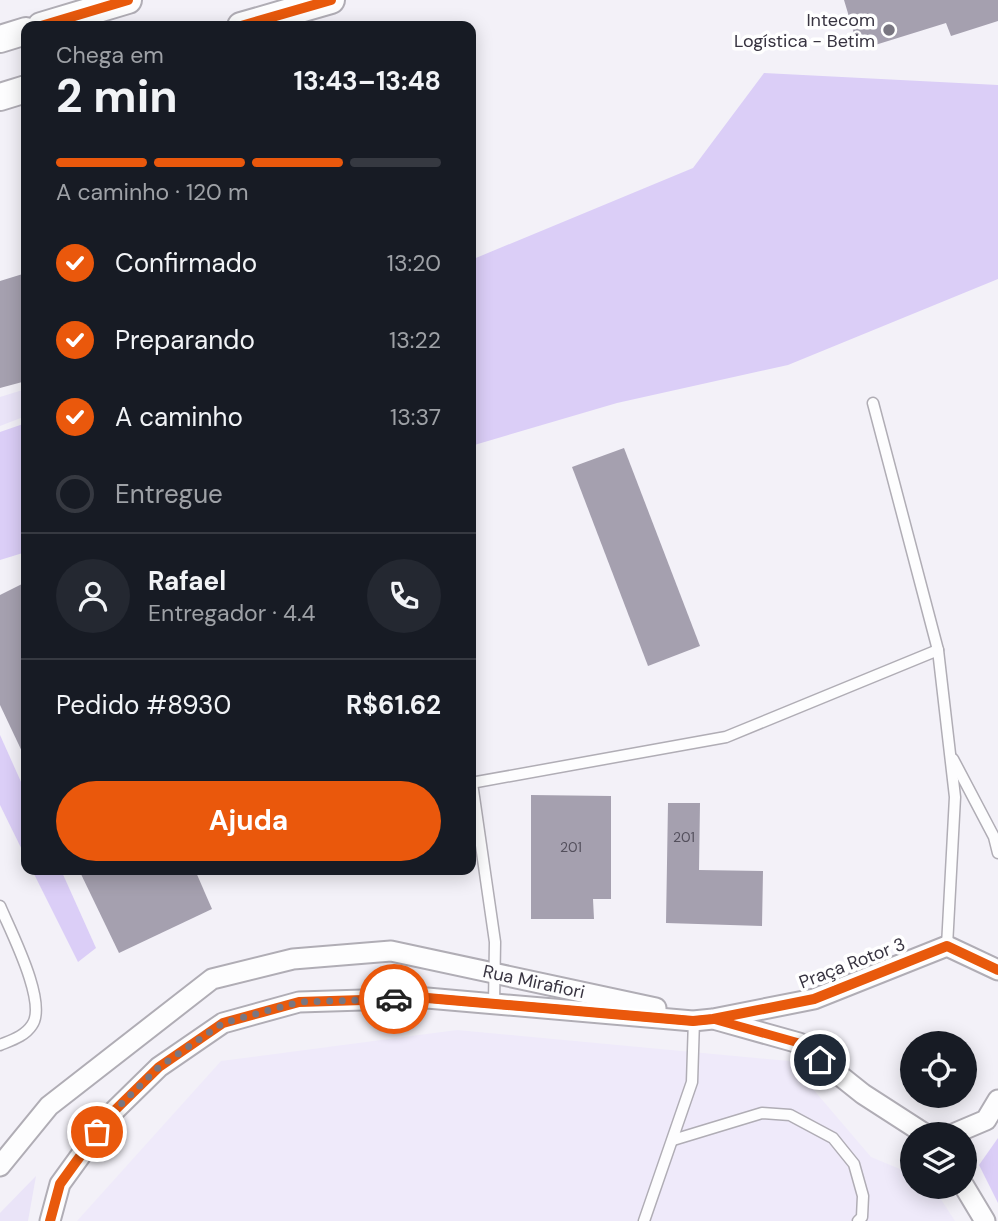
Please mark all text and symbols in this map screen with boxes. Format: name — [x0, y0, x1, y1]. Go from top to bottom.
place label: Intecom Logística - Betim — [734, 8, 875, 53]
marker: Intecom Logística - Betim — [881, 22, 897, 38]
text: Chega em — [56, 40, 164, 70]
text: 13:43–13:48 — [293, 64, 441, 98]
text: 2 min — [56, 66, 178, 126]
text: A caminho · 120 m — [56, 177, 248, 207]
icon: check — [56, 244, 94, 282]
text: Confirmado — [115, 246, 257, 280]
text: 13:20 — [387, 248, 441, 278]
icon: check — [56, 321, 94, 359]
text: Preparando — [115, 323, 255, 357]
text: 13:22 — [389, 325, 441, 355]
icon: check — [56, 398, 94, 436]
text: A caminho — [115, 400, 243, 434]
text: 13:37 — [390, 402, 441, 432]
text: Entregue — [115, 477, 223, 511]
button: person — [56, 559, 130, 633]
button: phone — [367, 559, 441, 633]
text: Rafael — [148, 564, 226, 598]
text: Entregador · 4.4 — [148, 598, 315, 628]
text: Pedido #8930 — [56, 688, 231, 722]
text: R$61.62 — [346, 688, 441, 722]
button: Ajuda — [56, 781, 441, 861]
house number: 201 — [673, 828, 695, 846]
house number: 201 — [560, 838, 582, 856]
street label: Praça Rotor 3 — [796, 932, 908, 994]
street label: Rua Mirafiori — [481, 959, 587, 1004]
courier — [359, 964, 429, 1034]
icon: car — [375, 980, 413, 1018]
pin — [790, 1030, 850, 1090]
map controls — [900, 1031, 977, 1199]
button: locate — [900, 1031, 977, 1108]
icon: home — [801, 1041, 839, 1079]
pin — [67, 1102, 127, 1162]
icon: bag — [78, 1113, 116, 1151]
button: layers — [900, 1122, 977, 1199]

